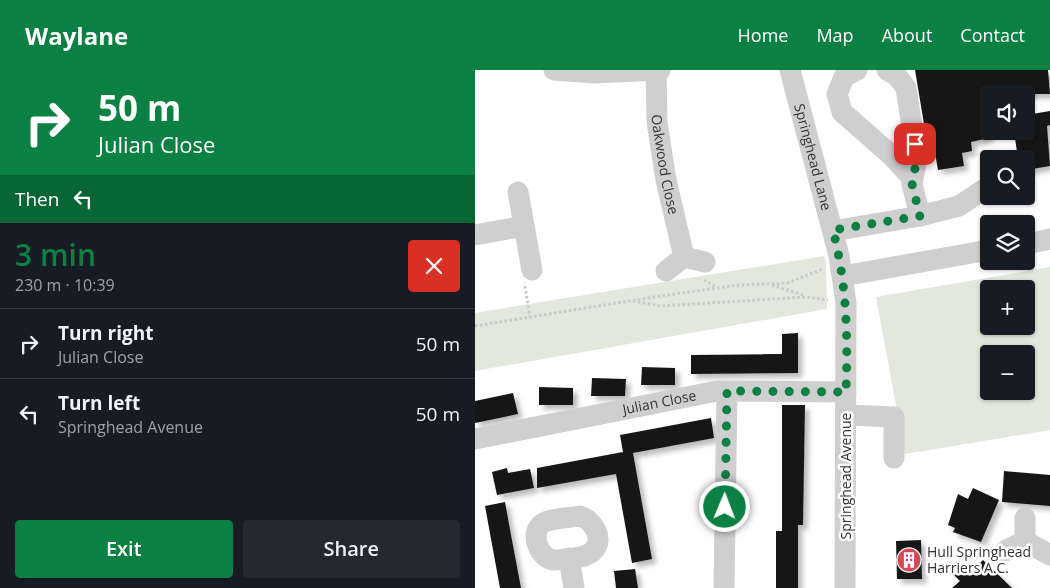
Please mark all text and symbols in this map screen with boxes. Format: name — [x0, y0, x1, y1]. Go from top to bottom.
text: Waylane — [25, 19, 128, 52]
text: Home — [738, 23, 788, 47]
text: Map — [816, 23, 854, 47]
text: About — [882, 23, 932, 47]
text: Contact — [960, 23, 1025, 47]
text: 50 m — [98, 84, 181, 131]
map controls — [980, 85, 1035, 400]
button: sound — [980, 85, 1035, 140]
icon: right — [15, 90, 80, 155]
street label: Springhead Lane — [790, 101, 837, 213]
street label: Oakwood Close — [648, 114, 684, 216]
pin — [894, 123, 936, 165]
text: Julian Close — [98, 129, 215, 159]
icon: arrive — [901, 130, 929, 158]
button: search — [980, 150, 1035, 205]
icon: left — [69, 185, 97, 213]
text: Then — [15, 186, 59, 212]
button: layers — [980, 215, 1035, 270]
text: 3 min — [15, 234, 96, 275]
button: close — [408, 240, 460, 292]
text: 230 m · 10:39 — [15, 274, 115, 296]
button: + — [980, 280, 1035, 335]
text: Turn right — [58, 320, 153, 346]
icon: right — [15, 330, 43, 358]
text: 50 m — [416, 331, 460, 357]
button: − — [980, 345, 1035, 400]
text: Julian Close — [58, 346, 143, 368]
street label: Julian Close — [619, 385, 698, 419]
text: Turn left — [58, 390, 140, 416]
icon: left — [15, 400, 43, 428]
text: 50 m — [416, 401, 460, 427]
street label: Springhead Avenue — [836, 412, 855, 539]
text: Springhead Avenue — [58, 416, 203, 438]
position arrow — [698, 480, 750, 532]
button: Exit — [15, 520, 233, 578]
button: Share — [243, 520, 460, 578]
place label: Hull Springhead Harriers A.C. — [927, 542, 1031, 577]
building icon: Hull Springhead Harriers A.C. — [896, 547, 922, 573]

